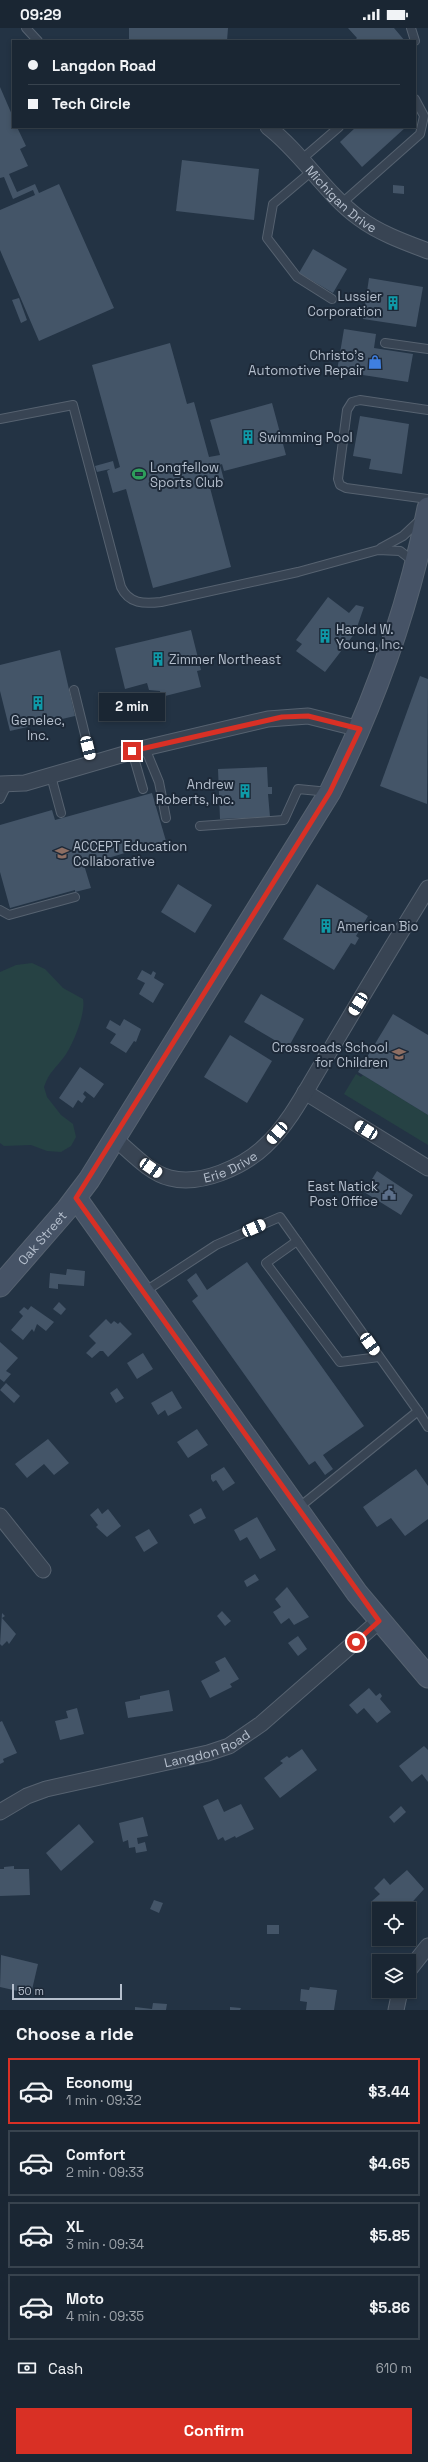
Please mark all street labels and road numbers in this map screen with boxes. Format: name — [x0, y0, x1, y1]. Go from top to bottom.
street label: Michigan Drive — [302, 162, 380, 237]
street label: Erie Drive — [202, 1147, 261, 1187]
street label: Oak Street — [14, 1207, 71, 1269]
street label: Langdon Road — [162, 1726, 254, 1772]

